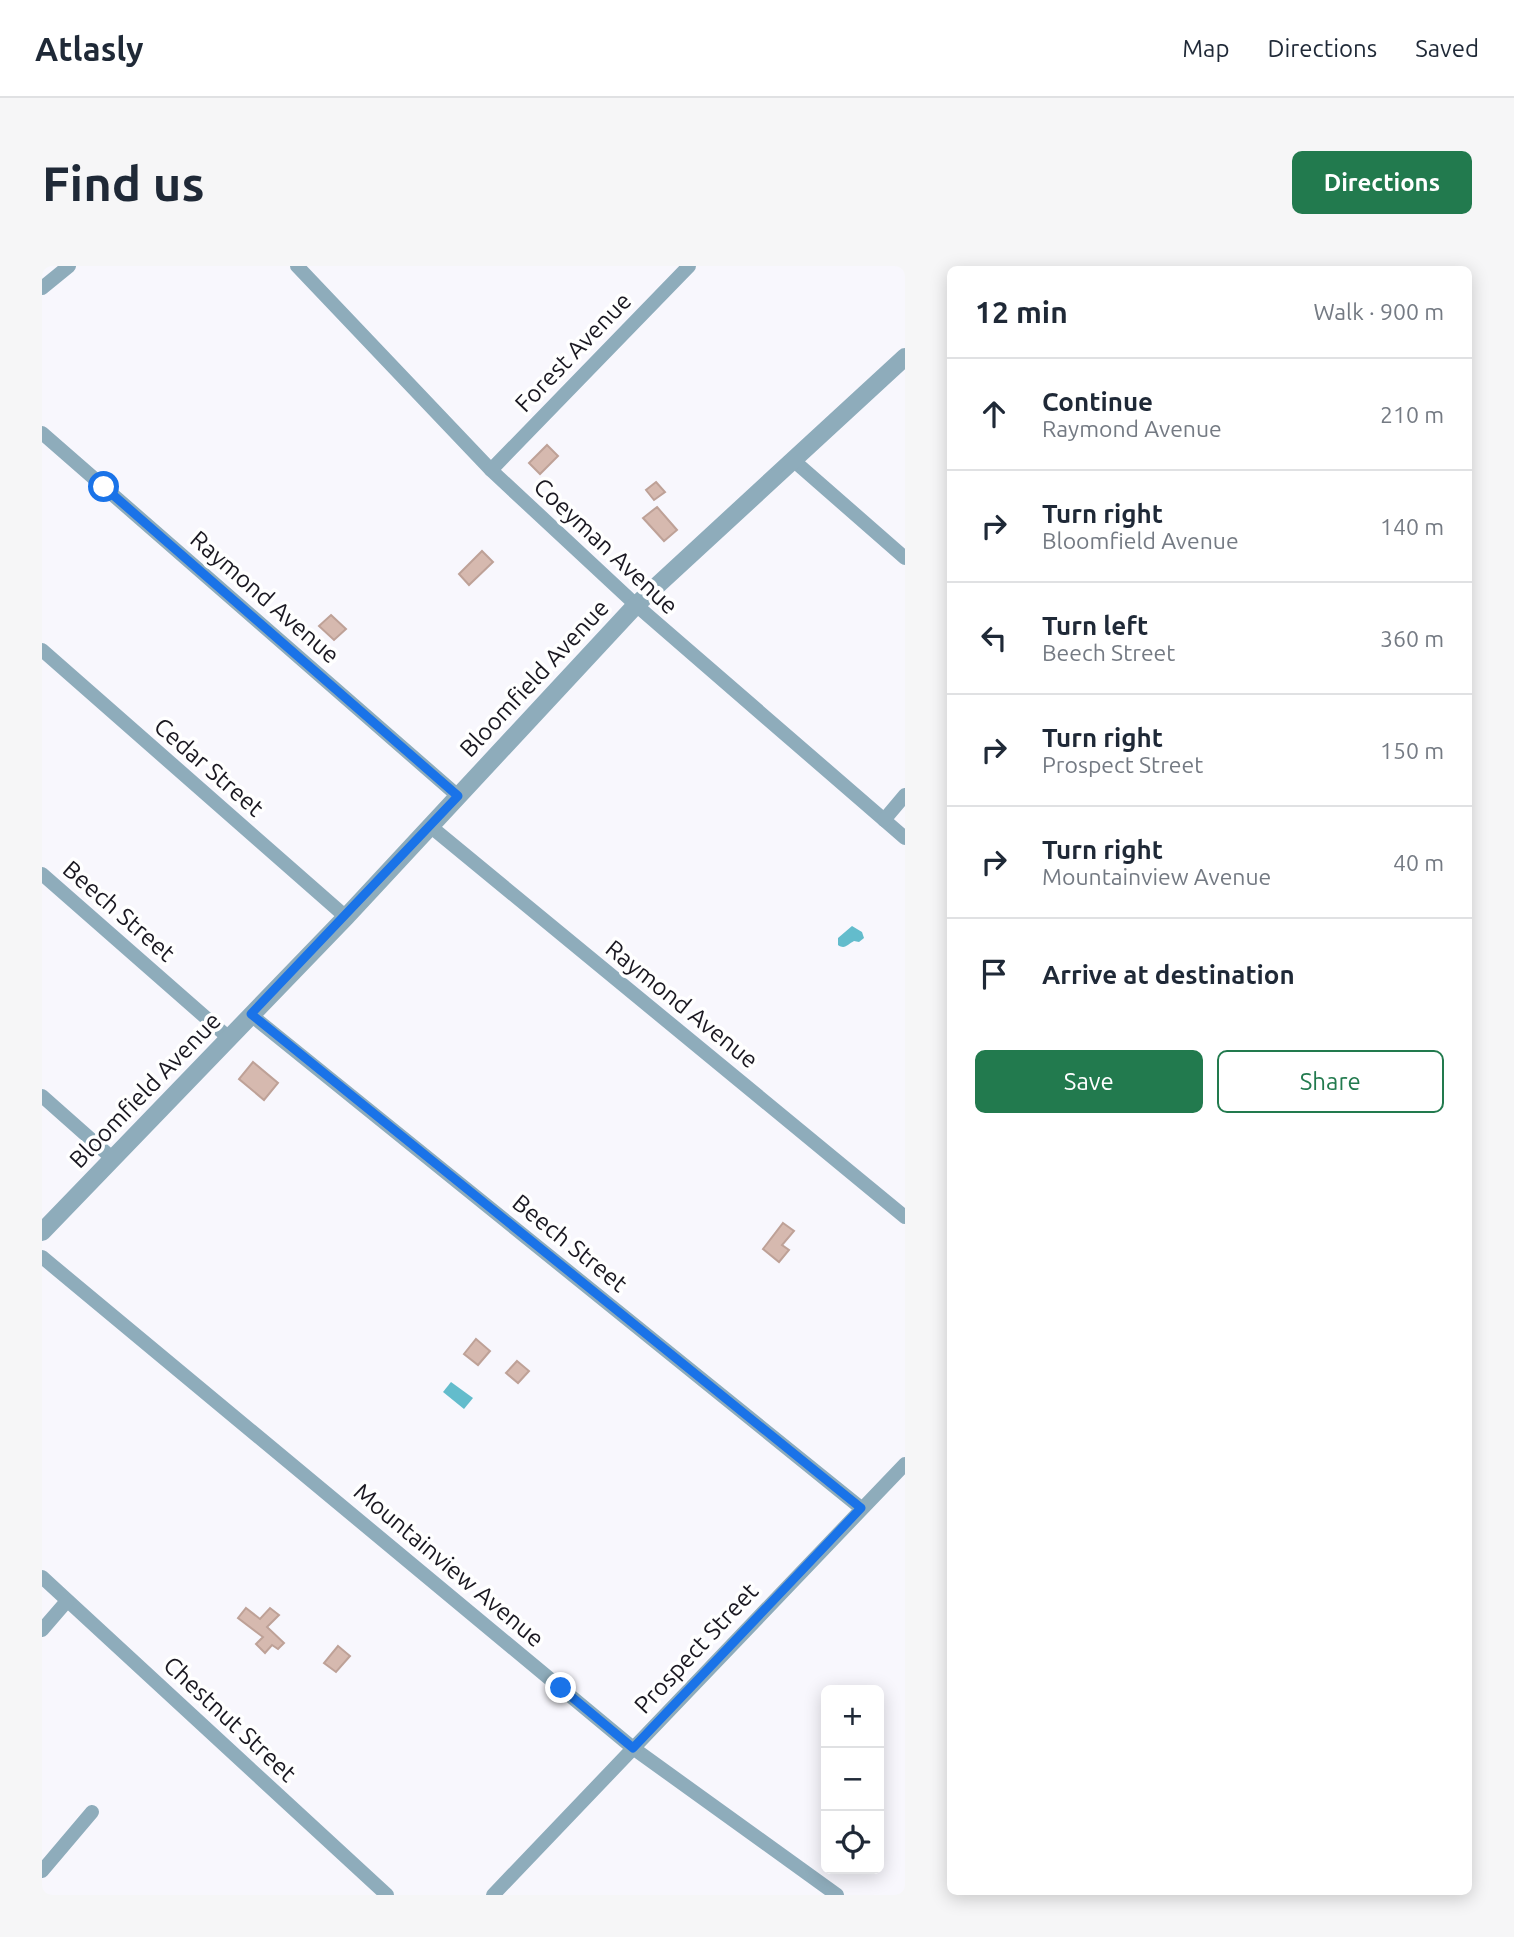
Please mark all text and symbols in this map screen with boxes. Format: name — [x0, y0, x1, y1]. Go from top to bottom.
text: Atlasly — [35, 30, 144, 67]
text: Map — [1182, 35, 1229, 62]
text: Directions — [1267, 35, 1377, 62]
text: Saved — [1415, 35, 1479, 62]
button: Directions — [1292, 151, 1472, 214]
text: Find us — [42, 155, 205, 210]
street label: Forest Avenue — [509, 287, 637, 417]
text: 12 min — [975, 295, 1068, 329]
text: Walk · 900 m — [1313, 299, 1444, 324]
text: Continue — [1042, 387, 1153, 416]
icon: ahead — [975, 395, 1013, 433]
text: 210 m — [1380, 402, 1444, 427]
text: Raymond Avenue — [1042, 416, 1222, 441]
route start — [88, 471, 119, 502]
street label: Coeyman Avenue — [529, 472, 683, 620]
text: Turn right — [1042, 499, 1163, 528]
icon: right — [975, 507, 1013, 545]
text: 140 m — [1380, 514, 1444, 539]
street label: Raymond Avenue — [185, 525, 345, 669]
text: Bloomfield Avenue — [1042, 528, 1239, 553]
street label: Bloomfield Avenue — [454, 594, 614, 762]
text: Turn left — [1042, 611, 1148, 640]
icon: left — [975, 619, 1013, 657]
text: 360 m — [1380, 626, 1444, 651]
text: Beech Street — [1042, 640, 1175, 665]
street label: Cedar Street — [149, 712, 270, 822]
text: Turn right — [1042, 723, 1163, 752]
icon: right — [975, 731, 1013, 769]
text: 150 m — [1380, 738, 1444, 763]
text: Prospect Street — [1042, 752, 1203, 777]
text: Turn right — [1042, 835, 1163, 864]
icon: right — [975, 843, 1013, 881]
text: 40 m — [1393, 850, 1444, 875]
street label: Beech Street — [58, 855, 181, 967]
text: Mountainview Avenue — [1042, 864, 1271, 889]
street label: Raymond Avenue — [601, 934, 763, 1074]
icon: arrive — [975, 955, 1013, 993]
text: Arrive at destination — [1042, 960, 1295, 989]
street label: Bloomfield Avenue — [64, 1007, 226, 1173]
button: Save — [975, 1050, 1203, 1113]
button: Share — [1217, 1050, 1444, 1113]
street label: Beech Street — [507, 1189, 633, 1298]
street label: Mountainview Avenue — [349, 1478, 549, 1652]
street label: Prospect Street — [629, 1577, 764, 1719]
street label: Chestnut Street — [158, 1651, 302, 1788]
route end — [545, 1672, 576, 1703]
map controls — [821, 1685, 884, 1874]
button: + — [821, 1685, 884, 1748]
button: − — [821, 1748, 884, 1811]
button: locate — [821, 1811, 884, 1874]

